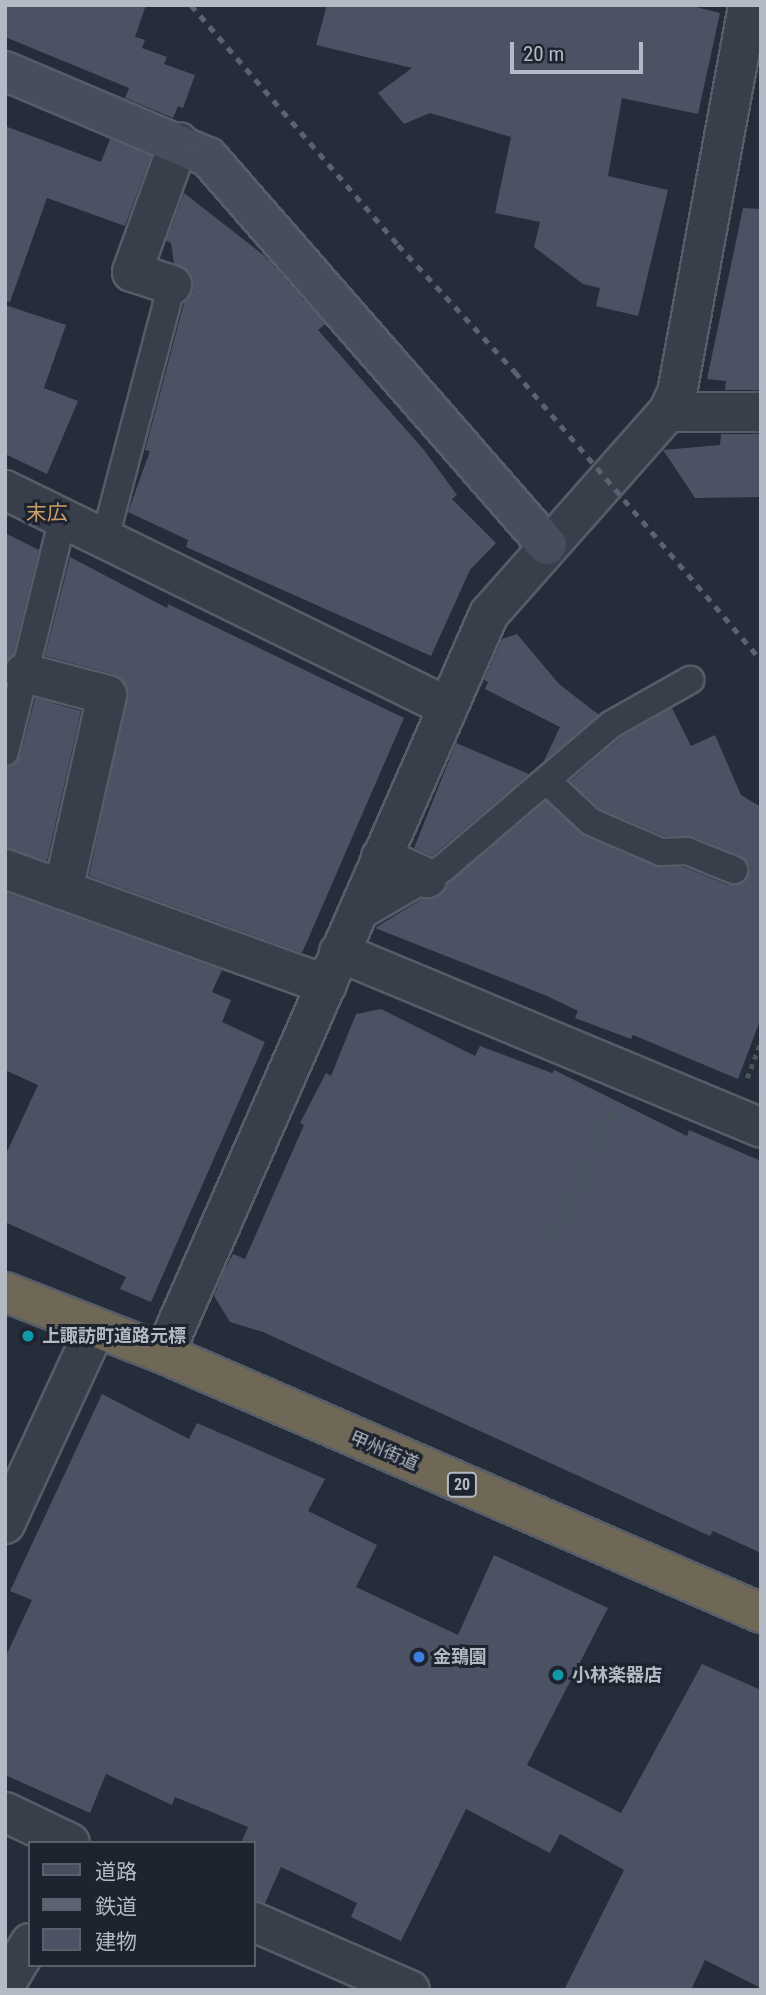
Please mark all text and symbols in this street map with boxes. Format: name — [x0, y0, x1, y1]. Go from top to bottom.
scale bar — [514, 28, 647, 72]
text: 20 m — [523, 42, 564, 66]
district label: 末広 — [26, 500, 68, 526]
place label: 上諏訪町道路元標 — [42, 1325, 186, 1347]
marker: 上諏訪町道路元標 — [20, 1328, 36, 1344]
street label: 甲州街道 — [347, 1427, 421, 1475]
road number: 20 — [446, 1472, 478, 1498]
place label: 金鵄園 — [433, 1646, 487, 1668]
marker: 金鵄園 — [411, 1649, 427, 1665]
place label: 小林楽器店 — [572, 1664, 662, 1686]
marker: 小林楽器店 — [550, 1667, 566, 1683]
legend — [28, 1841, 256, 1967]
text: 道路 — [95, 1860, 137, 1884]
text: 鉄道 — [95, 1895, 137, 1919]
text: 建物 — [95, 1930, 137, 1954]

